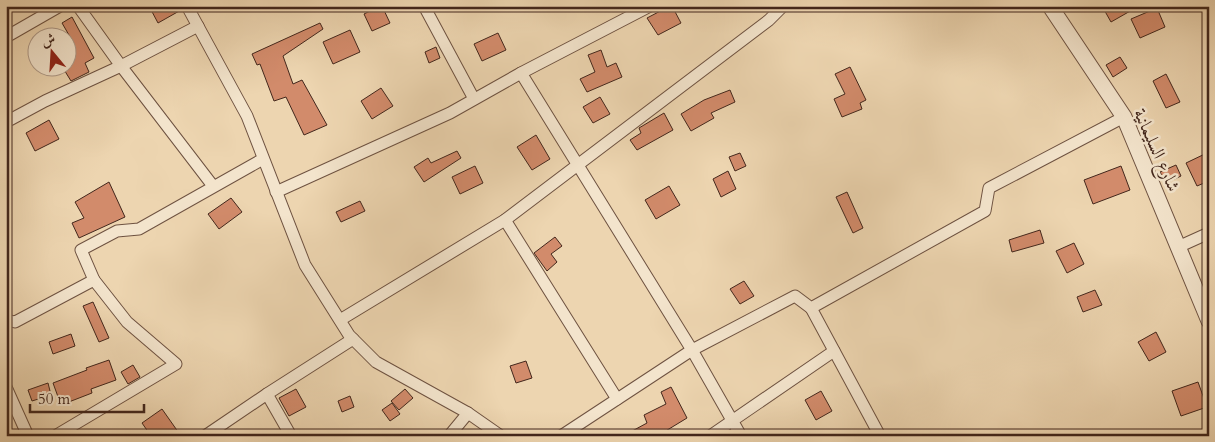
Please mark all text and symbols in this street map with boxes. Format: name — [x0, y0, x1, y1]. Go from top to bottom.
north arrow — [28, 28, 78, 78]
text: ش — [39, 29, 58, 51]
street label: شارع السليمانية — [1125, 105, 1186, 197]
scale bar — [30, 382, 144, 414]
text: 50 m — [38, 389, 70, 409]

